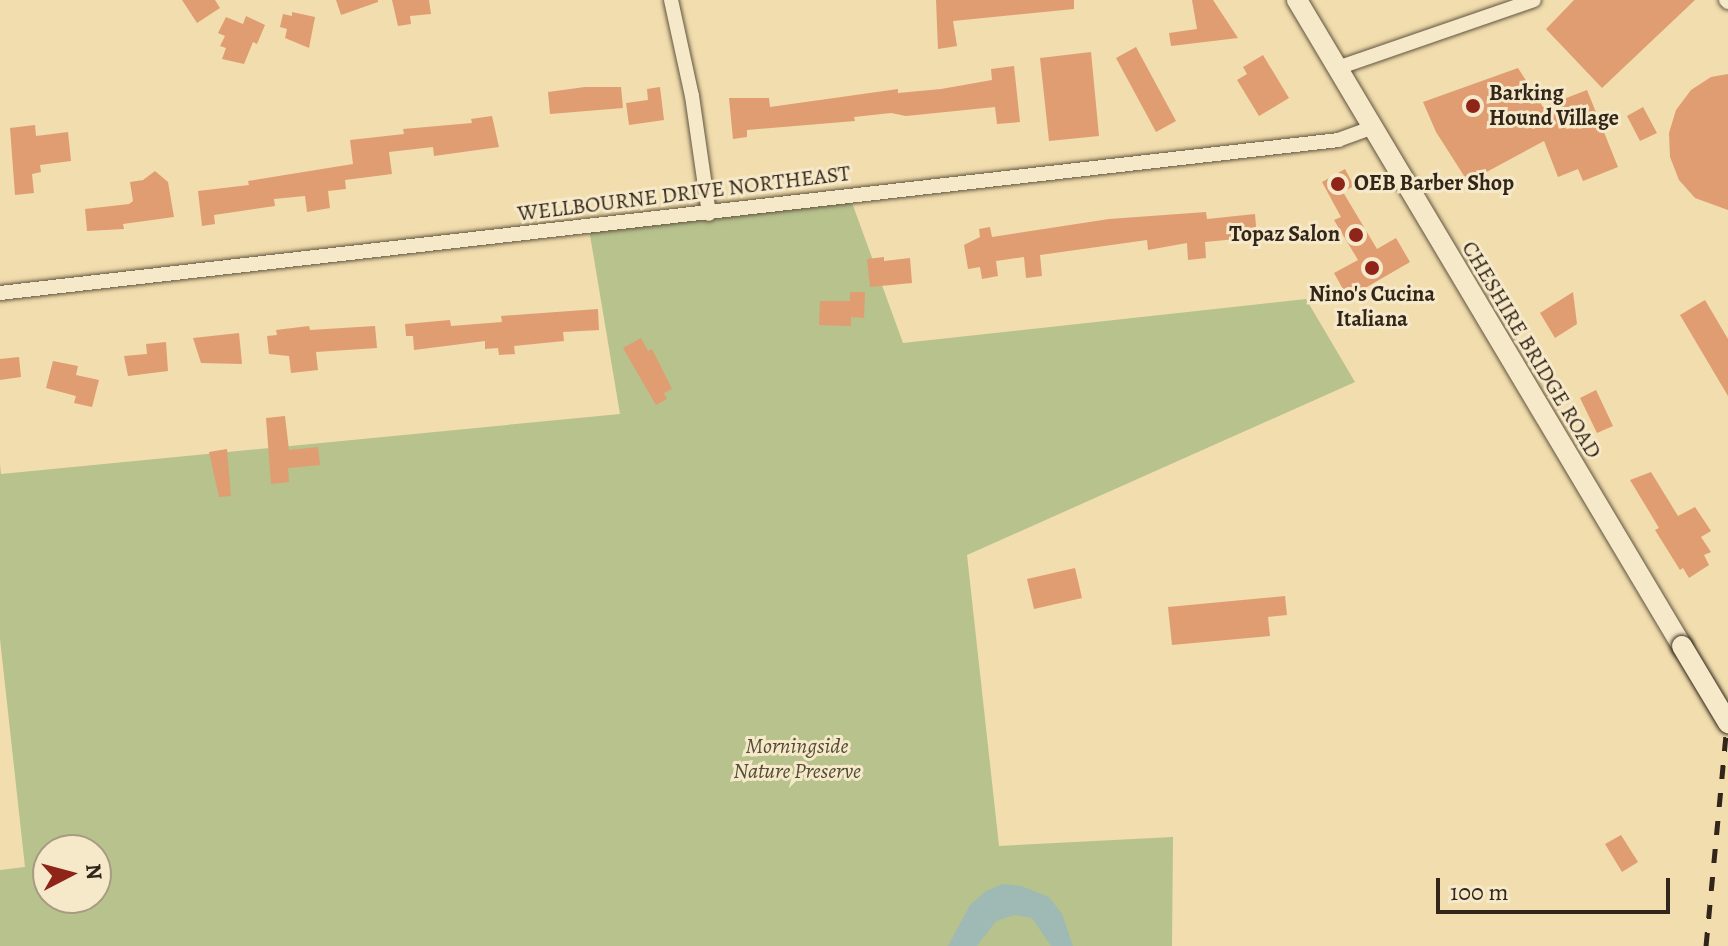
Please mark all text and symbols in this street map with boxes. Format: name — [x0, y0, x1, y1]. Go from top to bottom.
place label: Barking Hound Village — [1489, 80, 1619, 132]
marker: Barking Hound Village — [1464, 97, 1482, 115]
street label: WELLBOURNE DRIVE NORTHEAST — [516, 160, 852, 228]
place label: OEB Barber Shop — [1354, 171, 1514, 197]
marker: OEB Barber Shop — [1329, 175, 1347, 193]
place label: Topaz Salon — [1229, 222, 1340, 248]
marker: Topaz Salon — [1347, 226, 1365, 244]
street label: CHESHIRE BRIDGE ROAD — [1456, 237, 1606, 463]
marker: Nino's Cucina Italiana — [1363, 259, 1381, 277]
place label: Nino's Cucina Italiana — [1309, 281, 1435, 332]
park label: Morningside Nature Preserve — [733, 733, 861, 784]
north arrow — [32, 834, 112, 914]
text: N — [78, 862, 110, 881]
scale bar — [1440, 862, 1674, 912]
text: 100 m — [1450, 876, 1509, 908]

